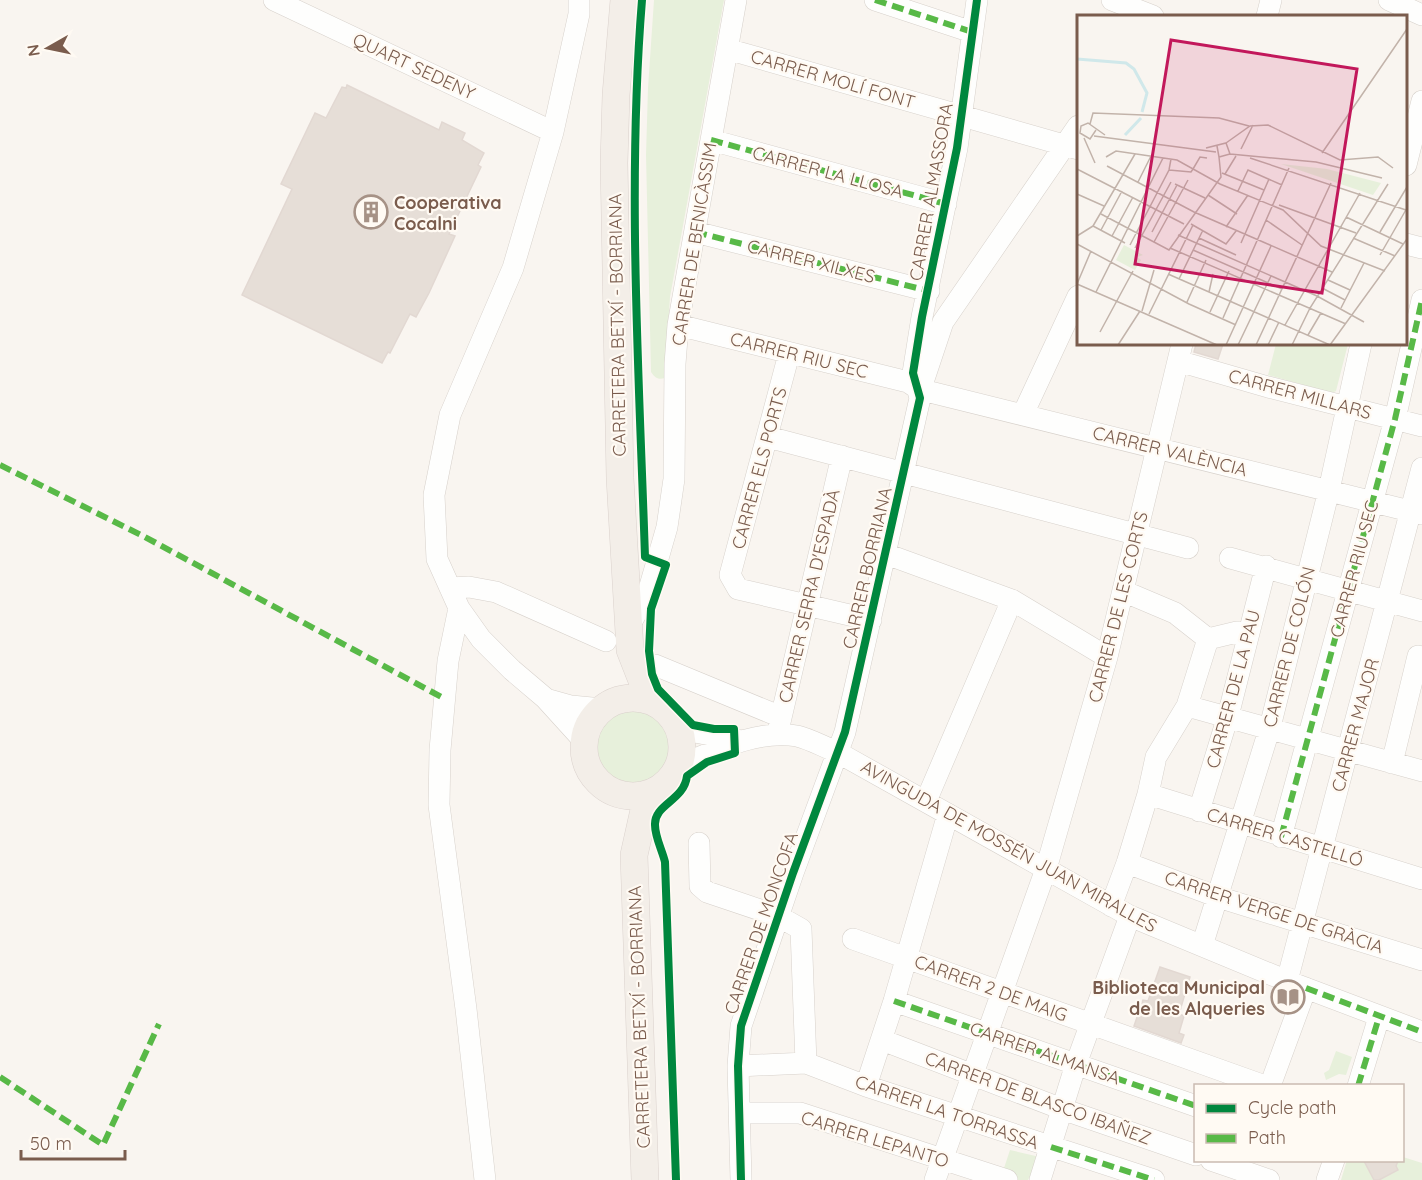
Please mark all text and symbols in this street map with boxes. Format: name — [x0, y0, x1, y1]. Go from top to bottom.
inset map — [1077, 15, 1407, 345]
north arrow — [18, 18, 78, 78]
street label: QUART SEDENY — [349, 28, 479, 104]
text: N — [22, 43, 44, 58]
street label: CARRER MOLÍ FONT — [748, 44, 918, 114]
street label: CARRER ALMASSORA — [904, 101, 958, 283]
street label: CARRER DE BENICÀSSIM — [667, 141, 721, 347]
street label: CARRER LA LLOSA — [750, 141, 906, 203]
place label: Cooperativa Cocalni — [394, 191, 502, 235]
street label: CARRETERA BETXÍ - BORRIANA — [603, 193, 631, 457]
building icon: Cooperativa Cocalni — [353, 194, 389, 230]
street label: CARRER XILXES — [745, 234, 877, 288]
street label: CARRER RIU SEC — [728, 327, 870, 383]
street label: CARRER MILLARS — [1226, 364, 1374, 424]
street label: CARRER ELS PORTS — [726, 384, 792, 552]
street label: CARRER VALÈNCIA — [1090, 421, 1250, 481]
street label: CARRER BORRIANA — [837, 485, 897, 651]
street label: CARRER SERRA D'ESPADÀ — [773, 487, 845, 705]
street label: CARRER RIU SEC — [1325, 498, 1383, 640]
street label: CARRER DE LES CORTS — [1083, 509, 1153, 705]
street label: CARRER DE COLÓN — [1258, 564, 1320, 730]
street label: CARRER DE LA PAU — [1201, 607, 1265, 771]
street label: CARRER MAJOR — [1326, 656, 1384, 794]
street label: AVINGUDA DE MOSSÉN JUAN MIRALLES — [857, 755, 1161, 937]
street label: CARRER CASTELLÓ — [1204, 802, 1366, 872]
street label: CARRER DE MONCOFA — [719, 828, 803, 1017]
street label: CARRER VERGE DE GRÀCIA — [1162, 866, 1387, 958]
street label: CARRETERA BETXÍ - BORRIANA — [623, 885, 655, 1149]
street label: CARRER 2 DE MAIG — [911, 950, 1071, 1026]
place label: Biblioteca Municipal de les Alqueries — [1092, 976, 1265, 1020]
library icon: Biblioteca Municipal de les Alqueries — [1270, 979, 1306, 1015]
street label: CARRER ALMANSA — [967, 1017, 1123, 1090]
street label: CARRER DE BLASCO IBAÑEZ — [922, 1046, 1154, 1150]
street label: CARRER LA TORRASSA — [852, 1070, 1042, 1154]
legend — [1194, 1084, 1404, 1162]
text: Cycle path — [1248, 1096, 1336, 1119]
street label: CARRER LEPANTO — [798, 1106, 952, 1172]
scale bar — [21, 1123, 124, 1161]
text: Path — [1248, 1126, 1286, 1149]
text: 50 m — [30, 1132, 72, 1155]

